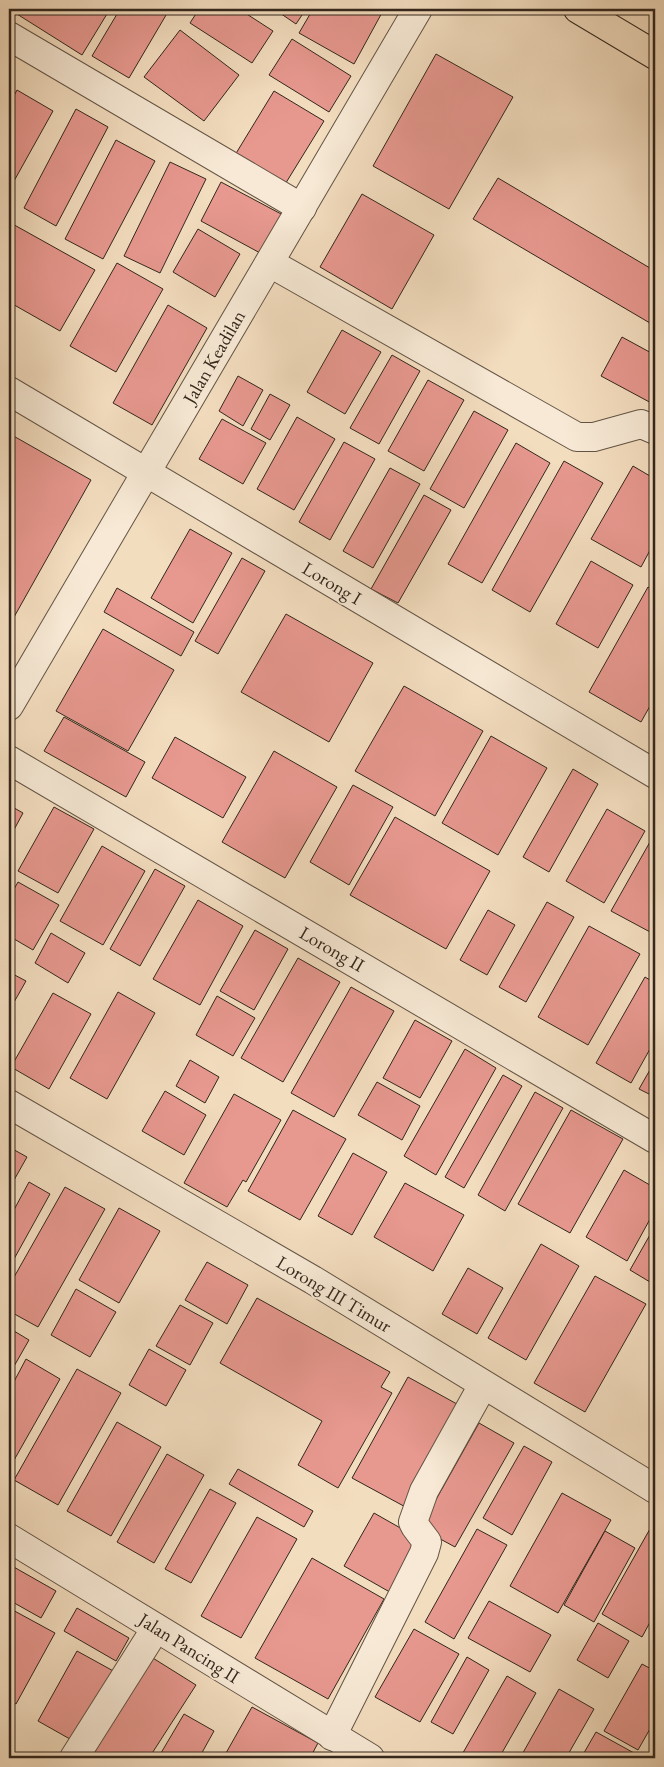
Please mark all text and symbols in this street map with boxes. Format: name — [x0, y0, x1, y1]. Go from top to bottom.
street label: Jalan Keadilan — [176, 306, 251, 410]
street label: Lorong I — [298, 556, 367, 611]
street label: Lorong II — [295, 920, 370, 978]
street label: Lorong III Timur — [272, 1250, 397, 1339]
street label: Jalan Pancing II — [132, 1606, 245, 1689]

